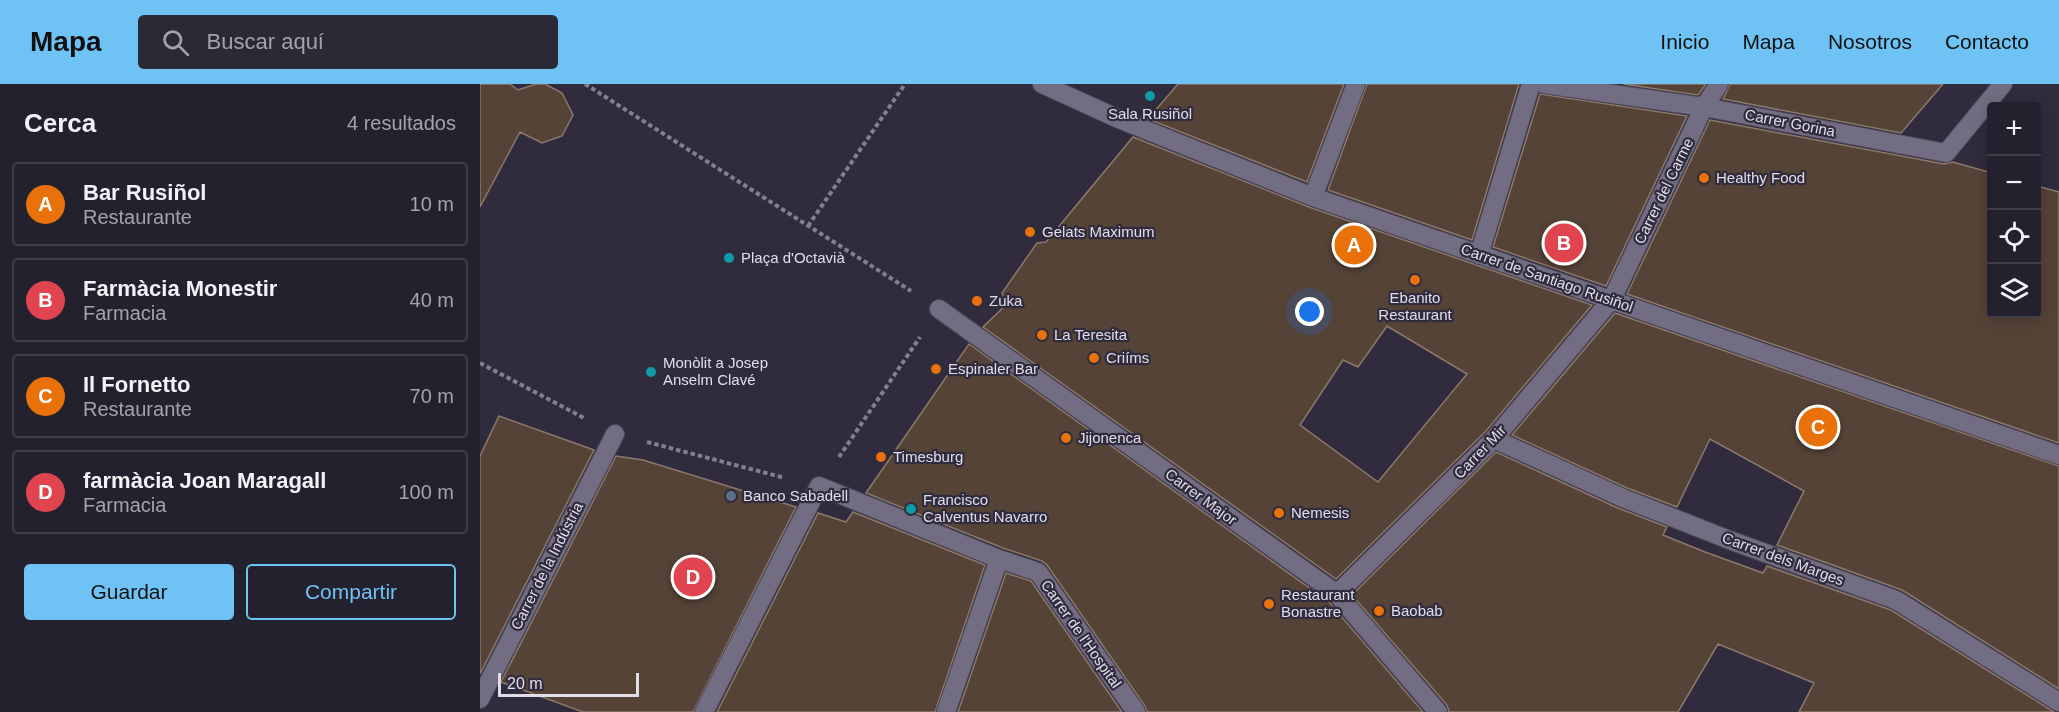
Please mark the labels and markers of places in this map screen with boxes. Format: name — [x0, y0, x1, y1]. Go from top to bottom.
marker: Sala Rusiñol — [1143, 89, 1157, 103]
place label: Sala Rusiñol — [1108, 105, 1192, 122]
place label: Healthy Food — [1716, 169, 1805, 186]
marker: Healthy Food — [1697, 171, 1711, 185]
pin: B — [1544, 220, 1584, 266]
pin: A — [1334, 222, 1374, 268]
place label: Gelats Maximum — [1042, 223, 1155, 240]
marker: Gelats Maximum — [1023, 225, 1037, 239]
place label: Plaça d'Octavià — [741, 249, 845, 266]
marker: Plaça d'Octavià — [722, 251, 736, 265]
marker: Ebanito Restaurant — [1408, 273, 1422, 287]
place label: Ebanito Restaurant — [1378, 289, 1453, 323]
place label: Zuka — [989, 292, 1023, 309]
marker: Zuka — [970, 294, 984, 308]
place label: La Teresita — [1054, 326, 1128, 343]
marker: La Teresita — [1035, 328, 1049, 342]
place label: Criíms — [1106, 349, 1149, 366]
marker: Criíms — [1087, 351, 1101, 365]
place label: Monòlit a Josep Anselm Clavé — [663, 354, 768, 388]
place label: Espinaler Bar — [948, 360, 1038, 377]
marker: Espinaler Bar — [929, 362, 943, 376]
marker: Monòlit a Josep Anselm Clavé — [644, 365, 658, 379]
pin: C — [1798, 404, 1838, 450]
place label: Jijonenca — [1078, 429, 1142, 446]
marker: Jijonenca — [1059, 431, 1073, 445]
place label: Timesburg — [893, 448, 963, 465]
marker: Timesburg — [874, 450, 888, 464]
place label: Banco Sabadell — [743, 487, 848, 504]
marker: Banco Sabadell — [724, 489, 738, 503]
place label: Francisco Calventus Navarro — [923, 491, 1047, 525]
marker: Francisco Calventus Navarro — [904, 502, 918, 516]
place label: Nemesis — [1291, 504, 1349, 521]
marker: Nemesis — [1272, 506, 1286, 520]
pin: D — [674, 554, 712, 600]
place label: Restaurant Bonastre — [1281, 586, 1355, 620]
marker: Restaurant Bonastre — [1262, 597, 1276, 611]
place label: Baobab — [1391, 602, 1443, 619]
marker: Baobab — [1372, 604, 1386, 618]

